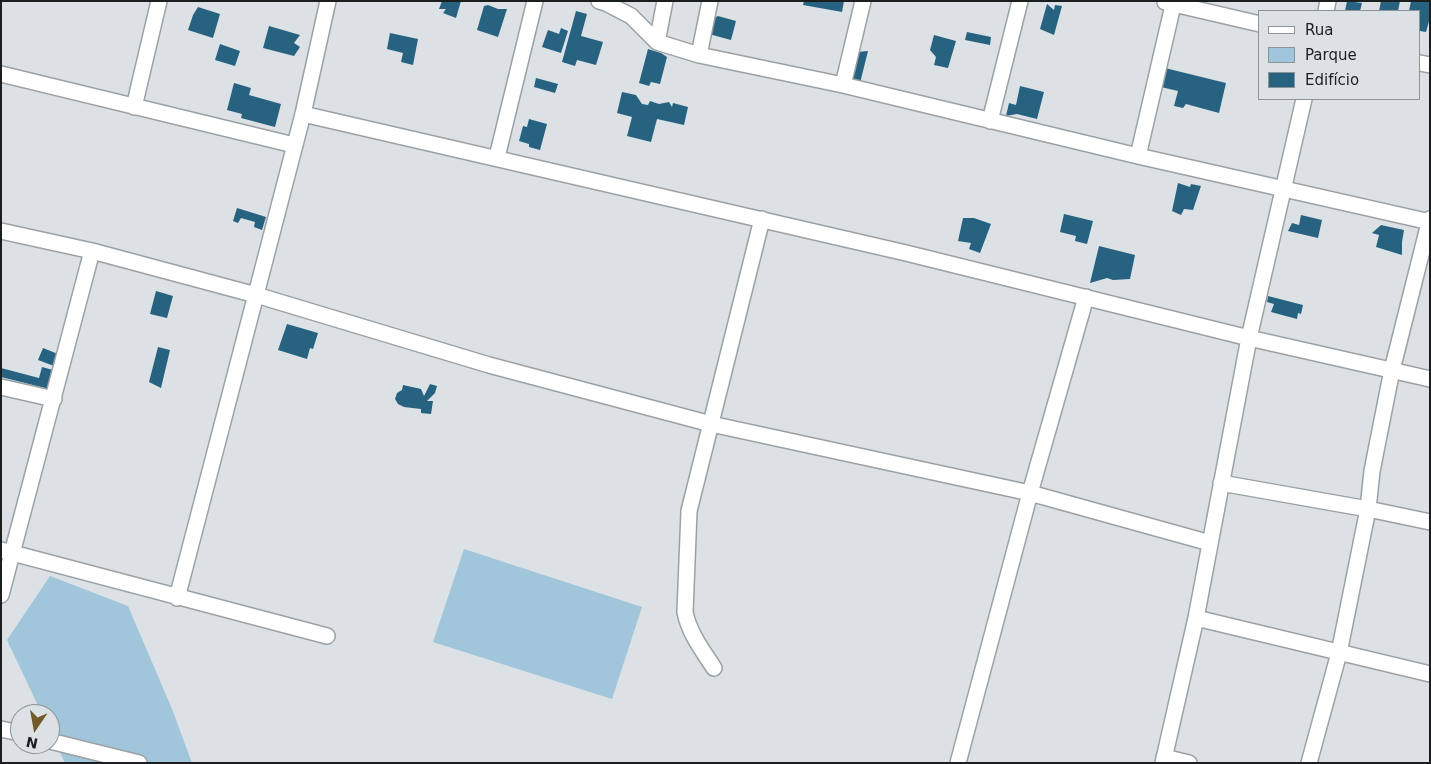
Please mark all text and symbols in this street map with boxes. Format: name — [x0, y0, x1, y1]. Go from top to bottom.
legend — [1258, 10, 1421, 100]
text: Rua — [1305, 21, 1333, 39]
text: Parque — [1305, 46, 1357, 64]
text: Edifício — [1305, 71, 1359, 89]
north arrow — [10, 704, 60, 754]
text: N — [25, 734, 39, 752]

